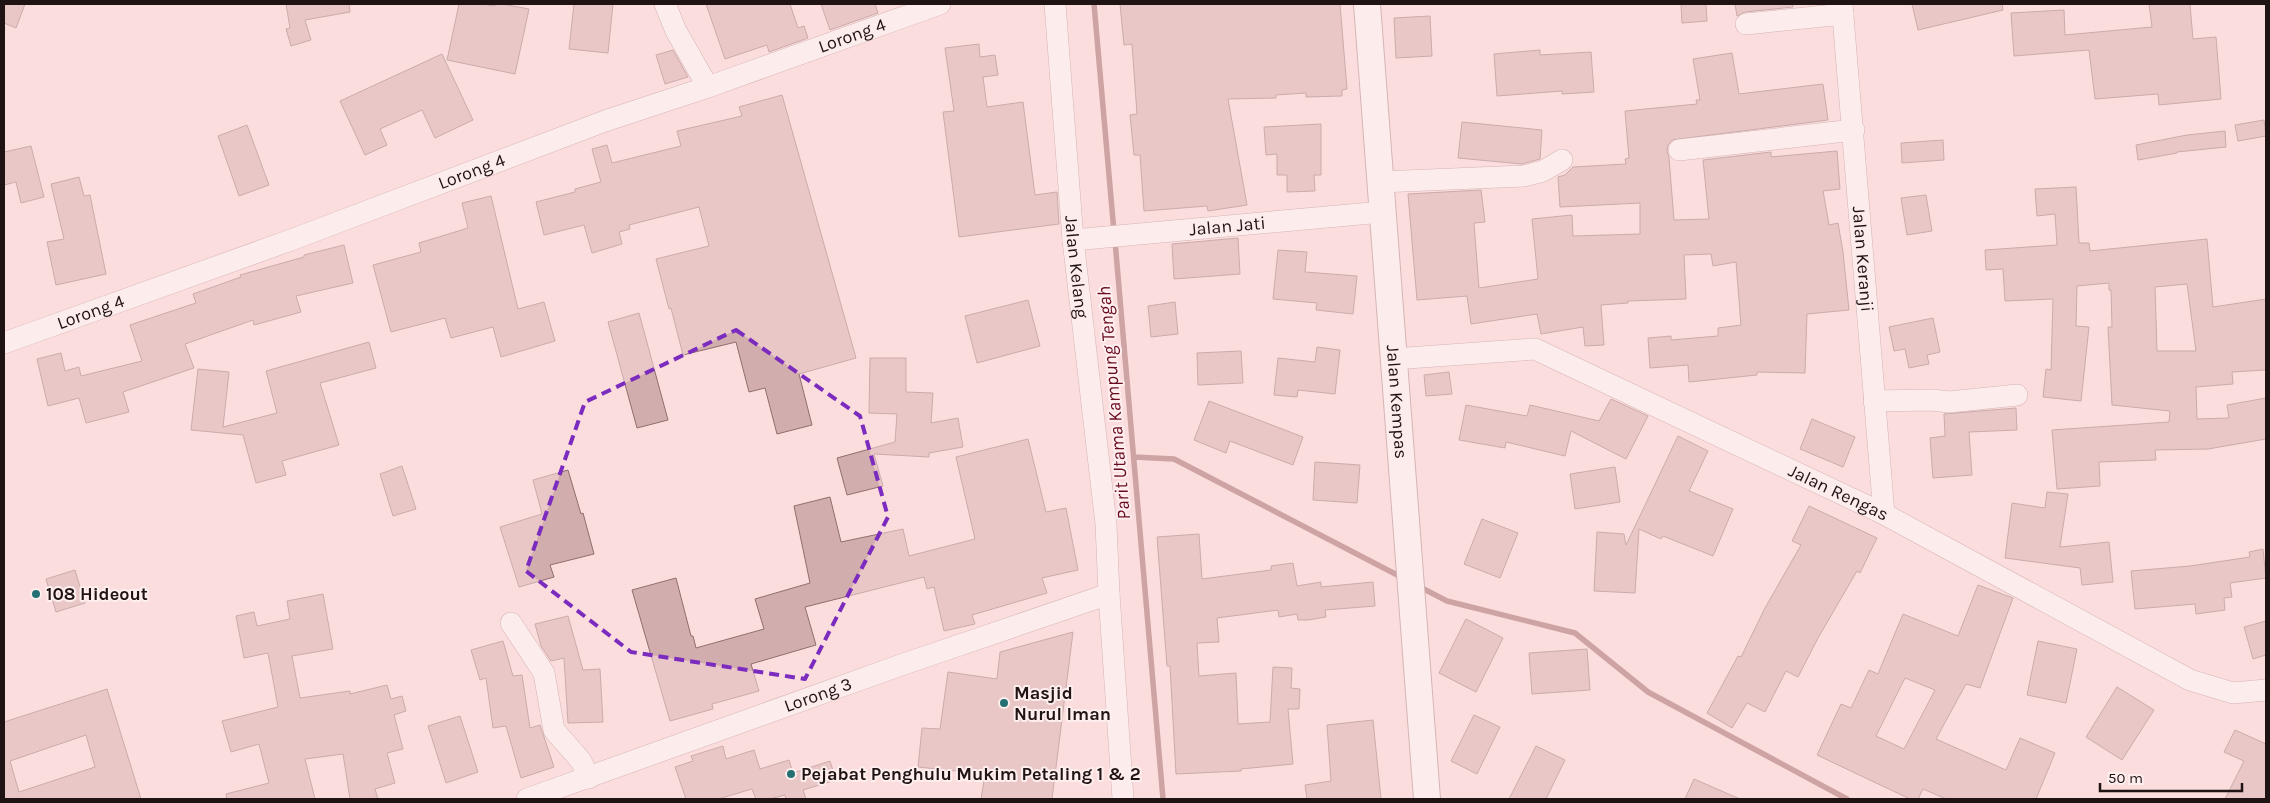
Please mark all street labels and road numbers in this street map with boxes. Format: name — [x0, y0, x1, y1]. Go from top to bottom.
street label: Lorong 4 — [815, 13, 889, 58]
street label: Lorong 4 — [435, 149, 508, 194]
street label: Jalan Keranji — [1848, 205, 1878, 313]
street label: Jalan Jati — [1188, 212, 1267, 240]
street label: Jalan Kelang — [1060, 215, 1093, 320]
street label: Lorong 4 — [54, 290, 127, 334]
street label: Jalan Kempas — [1382, 344, 1412, 460]
street label: Jalan Rengas — [1785, 459, 1892, 525]
street label: Lorong 3 — [781, 673, 855, 717]

